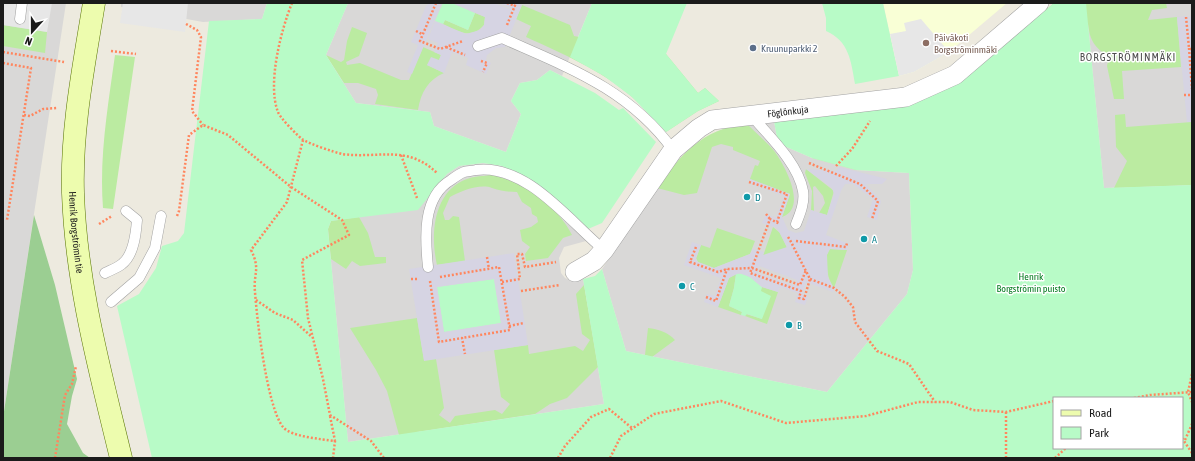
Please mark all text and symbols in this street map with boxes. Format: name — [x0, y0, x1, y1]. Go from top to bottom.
north arrow — [12, 12, 52, 52]
place label: Päiväkoti Borgströminmäki — [934, 32, 997, 55]
text: N — [23, 35, 34, 48]
marker: Päiväkoti Borgströminmäki — [921, 38, 931, 48]
marker: Kruunuparkki 2 — [748, 43, 758, 53]
place label: Kruunuparkki 2 — [761, 43, 818, 54]
district label: BORGSTRÖMINMÄKI — [1080, 51, 1176, 63]
street label: Föglönkuja — [767, 103, 809, 119]
street label: Henrik Borgströmin tie — [67, 191, 86, 275]
marker: D — [742, 192, 752, 202]
place label: D — [755, 192, 761, 203]
marker: A — [859, 234, 869, 244]
place label: A — [872, 234, 877, 245]
park label: Henrik Borgströmin puisto — [996, 271, 1066, 294]
marker: C — [677, 281, 687, 291]
place label: C — [690, 281, 695, 292]
marker: B — [784, 320, 794, 330]
place label: B — [797, 320, 802, 331]
legend — [1053, 397, 1183, 449]
text: Road — [1089, 406, 1112, 420]
text: Park — [1089, 426, 1110, 440]

